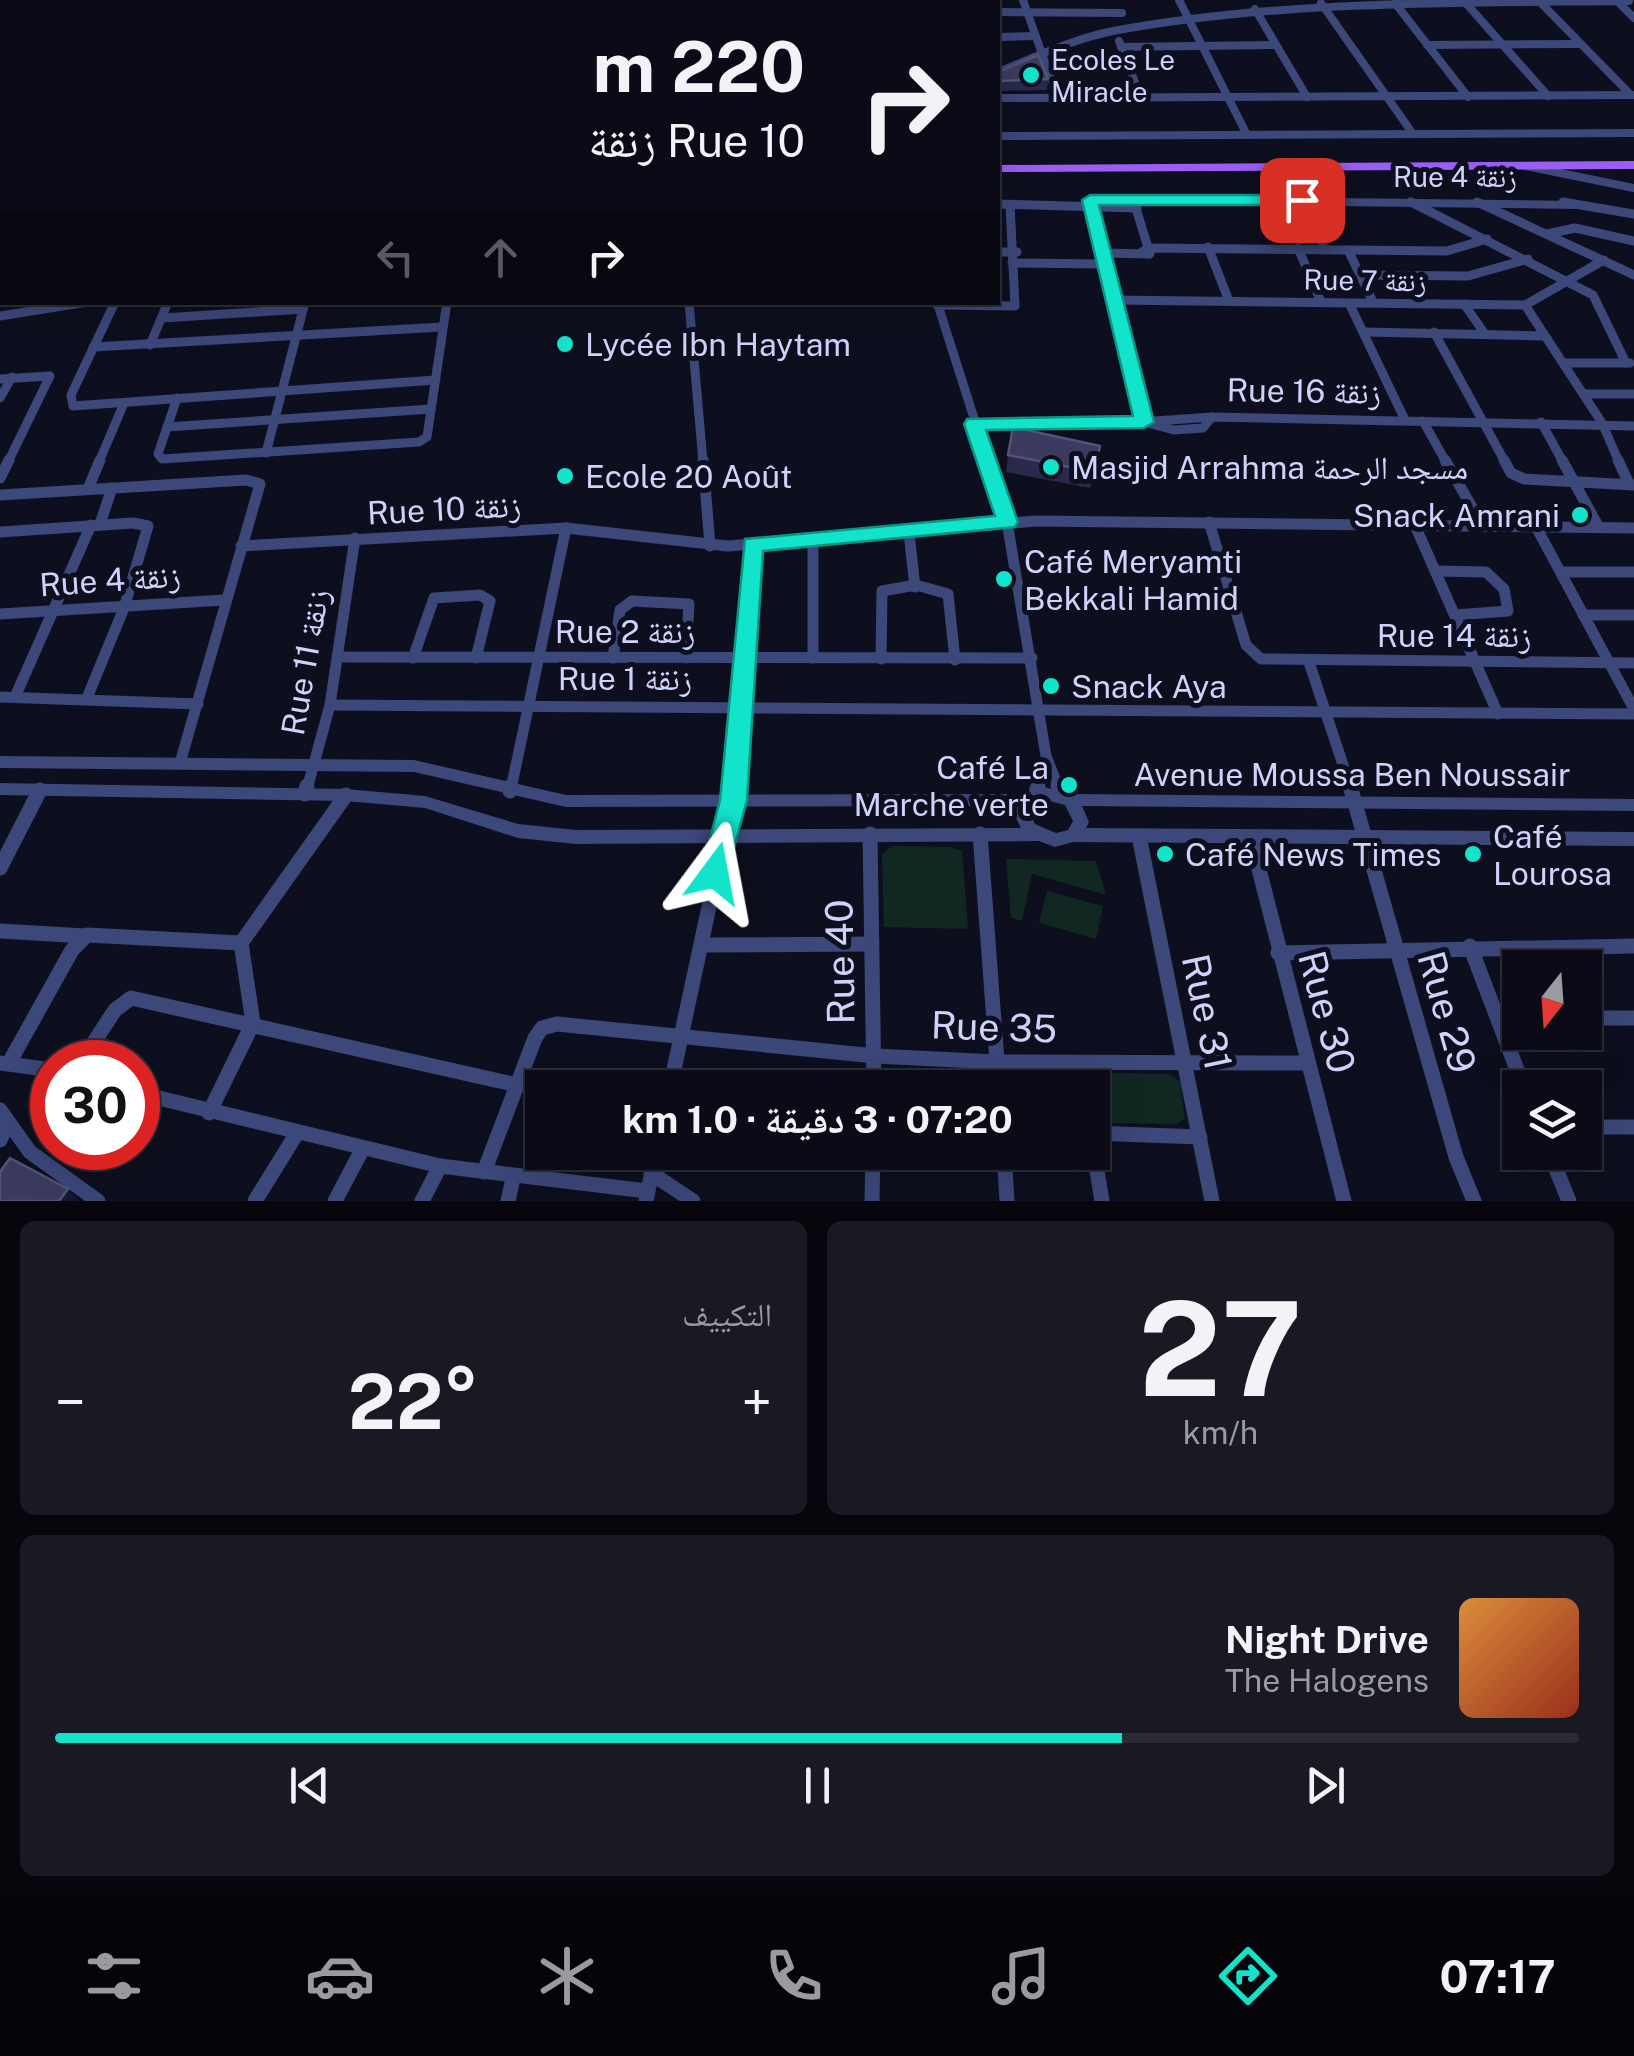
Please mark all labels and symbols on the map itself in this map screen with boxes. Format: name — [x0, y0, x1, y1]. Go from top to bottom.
place label: Ecoles Le Miracle — [1051, 43, 1175, 108]
marker: Ecoles Le Miracle — [1020, 64, 1042, 86]
pin — [1260, 158, 1345, 243]
street label: Rue 4 زنقة — [1393, 160, 1517, 193]
street label: Rue 7 زنقة — [1303, 262, 1427, 298]
place label: Lycée Ibn Haytam — [585, 326, 851, 363]
marker: Lycée Ibn Haytam — [554, 333, 576, 355]
street label: Rue 16 زنقة — [1226, 371, 1382, 411]
place label: Masjid Arrahma مسجد الرحمة — [1071, 449, 1468, 486]
marker: Masjid Arrahma مسجد الرحمة — [1040, 456, 1062, 478]
place label: Ecole 20 Août — [585, 458, 792, 495]
marker: Ecole 20 Août — [554, 465, 576, 487]
street label: Rue 10 زنقة — [366, 486, 522, 532]
place label: Snack Amrani — [1353, 497, 1560, 534]
marker: Snack Amrani — [1569, 504, 1591, 526]
place label: Café Meryamti Bekkali Hamid — [1024, 543, 1242, 617]
street label: Rue 4 زنقة — [38, 557, 182, 603]
marker: Café Meryamti Bekkali Hamid — [993, 568, 1015, 590]
street label: Rue 11 زنقة — [274, 586, 336, 738]
street label: Rue 2 زنقة — [555, 613, 695, 650]
street label: Rue 14 زنقة — [1377, 617, 1531, 654]
street label: Rue 1 زنقة — [558, 660, 692, 697]
place label: Snack Aya — [1071, 668, 1227, 705]
marker: Snack Aya — [1040, 675, 1062, 697]
place label: Café La Marche verte — [854, 749, 1049, 823]
street label: Avenue Moussa Ben Noussair — [1133, 756, 1571, 793]
marker: Café La Marche verte — [1058, 774, 1080, 796]
place label: Café Lourosa — [1493, 818, 1612, 892]
position arrow — [663, 821, 767, 925]
place label: Café News Times — [1185, 836, 1441, 873]
marker: Café News Times — [1154, 843, 1176, 865]
marker: Café Lourosa — [1462, 843, 1484, 865]
street label: Rue 40 — [816, 899, 864, 1025]
street label: Rue 30 — [1289, 946, 1365, 1078]
street label: Rue 29 — [1408, 946, 1486, 1078]
street label: Rue 31 — [1173, 950, 1241, 1074]
north arrow — [1502, 950, 1602, 1050]
street label: Rue 35 — [930, 1002, 1058, 1052]
speed limit sign: 30 — [30, 1040, 160, 1170]

